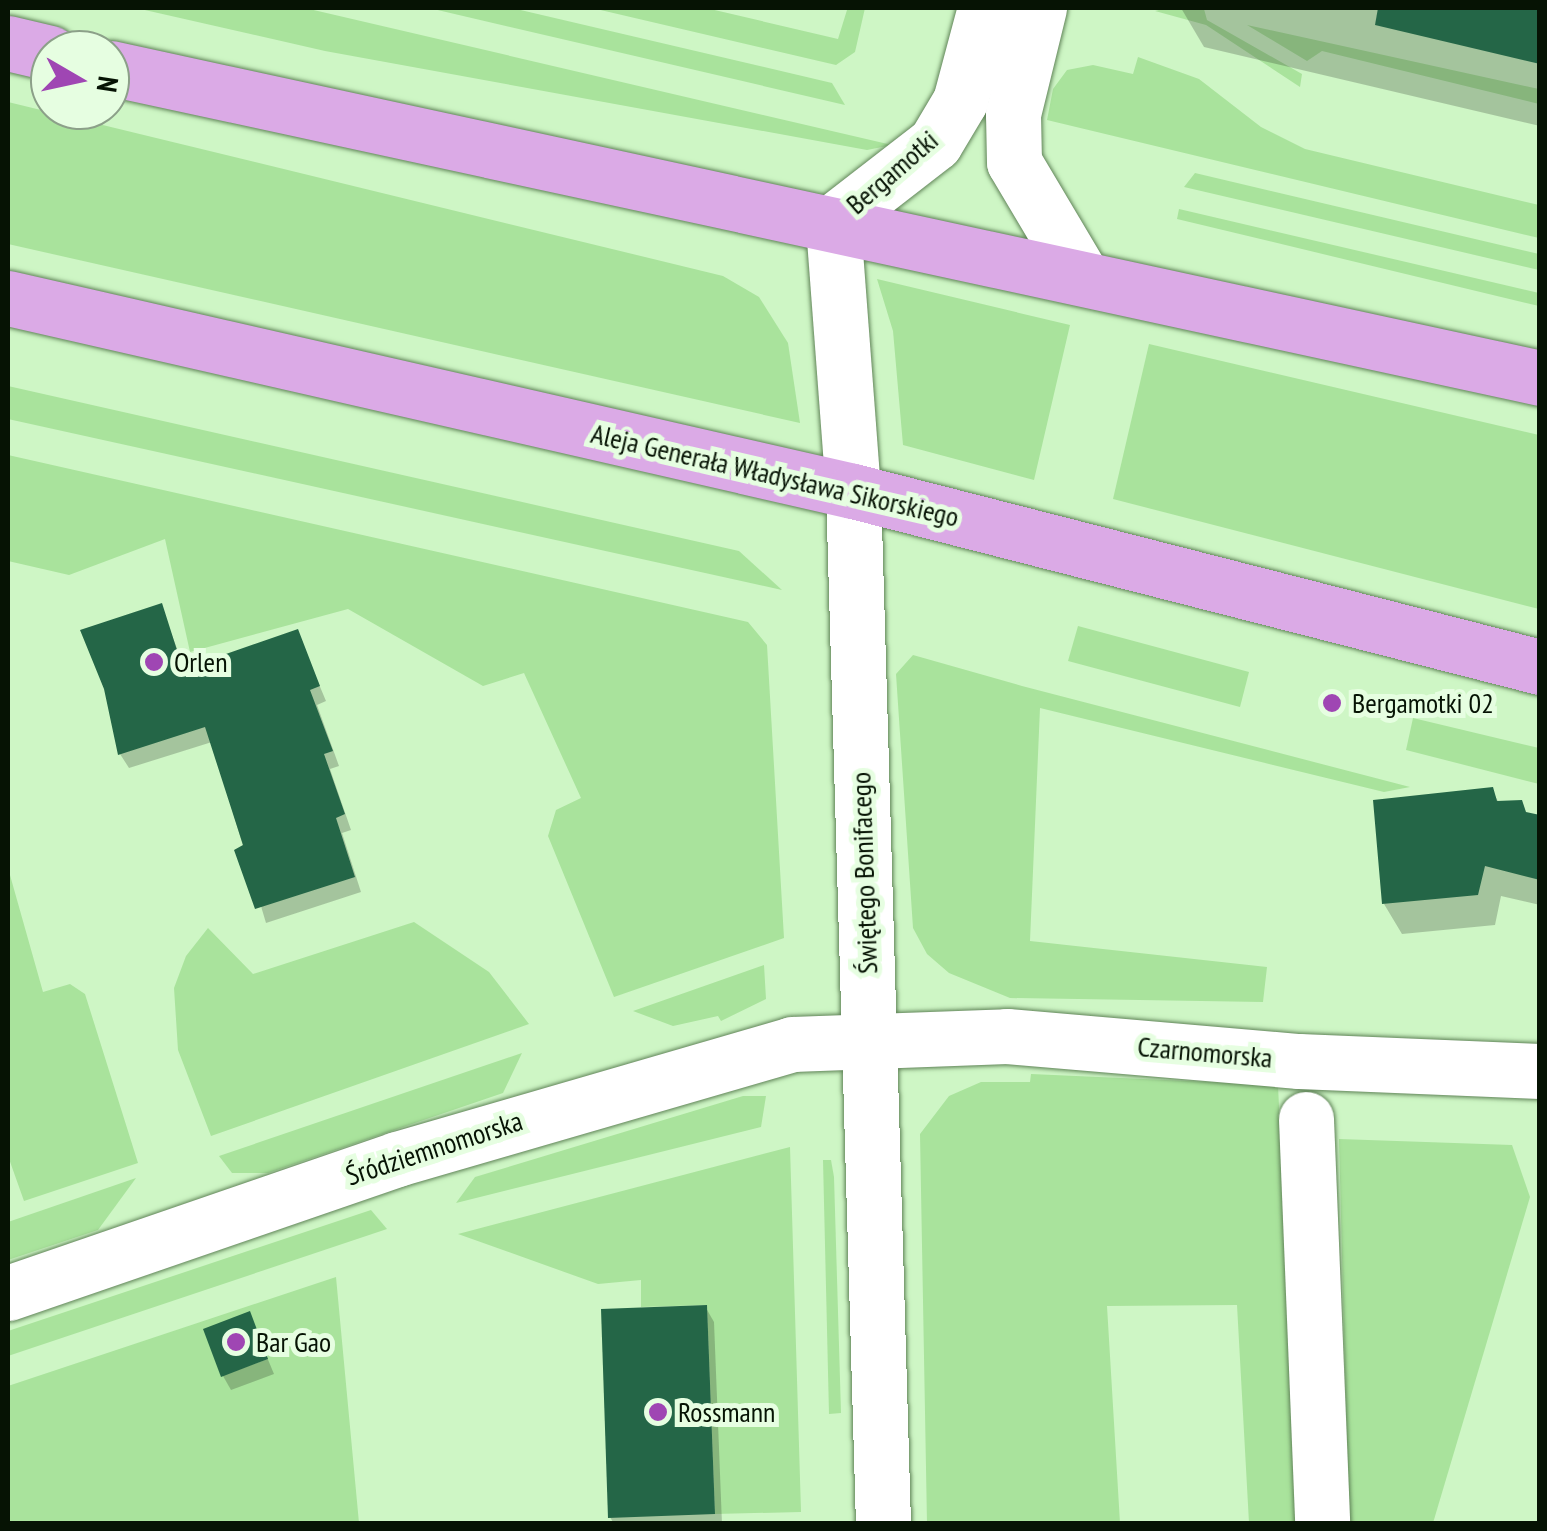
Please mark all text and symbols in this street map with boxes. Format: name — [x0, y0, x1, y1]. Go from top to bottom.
north arrow — [30, 30, 130, 130]
text: N — [89, 74, 128, 95]
street label: Bergamotki — [839, 123, 945, 221]
street label: Aleja Generała Władysława Sikorskiego — [588, 416, 962, 534]
place label: Orlen — [174, 645, 227, 679]
marker: Orlen — [143, 651, 165, 673]
place label: Bergamotki 02 — [1352, 686, 1494, 720]
marker: Bergamotki 02 — [1321, 692, 1343, 714]
street label: Świętego Bonifacego — [844, 771, 884, 975]
street label: Czarnomorska — [1136, 1029, 1274, 1075]
street label: Śródziemnomorska — [341, 1104, 527, 1192]
place label: Bar Gao — [256, 1325, 331, 1359]
marker: Bar Gao — [225, 1331, 247, 1353]
place label: Rossmann — [678, 1395, 775, 1429]
marker: Rossmann — [647, 1401, 669, 1423]

